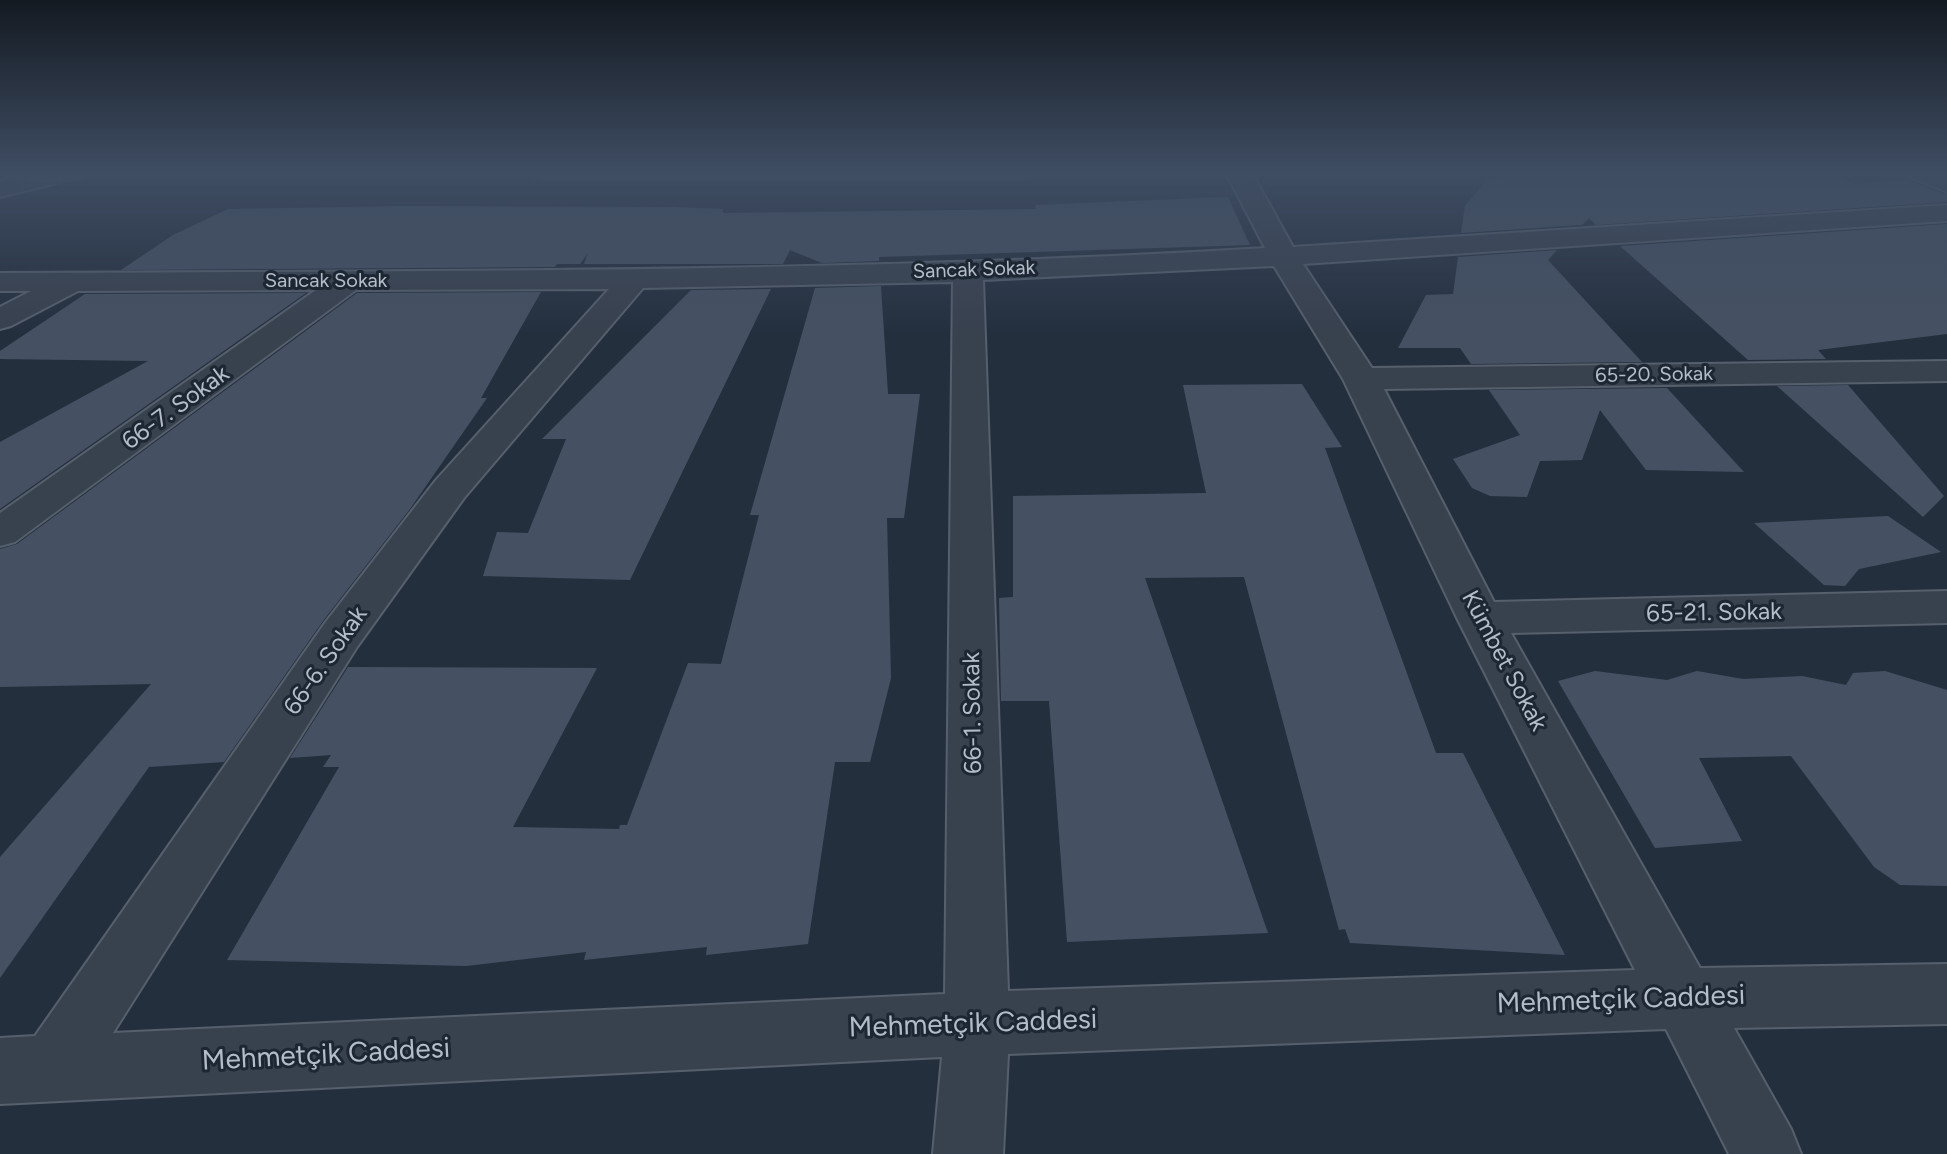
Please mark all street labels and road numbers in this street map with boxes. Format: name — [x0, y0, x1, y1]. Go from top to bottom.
street label: Sancak Sokak — [912, 256, 1036, 284]
street label: Sancak Sokak — [265, 269, 387, 293]
street label: 66-7. Sokak — [117, 360, 235, 456]
street label: 65-20. Sokak — [1595, 362, 1713, 388]
street label: Kümbet Sokak — [1455, 586, 1553, 736]
street label: 65-21. Sokak — [1646, 597, 1782, 629]
street label: 66-6. Sokak — [278, 601, 374, 721]
street label: 66-1. Sokak — [958, 652, 988, 774]
street label: Mehmetçik Caddesi — [1496, 979, 1746, 1021]
street label: Mehmetçik Caddesi — [848, 1003, 1098, 1045]
street label: Mehmetçik Caddesi — [201, 1032, 451, 1078]

